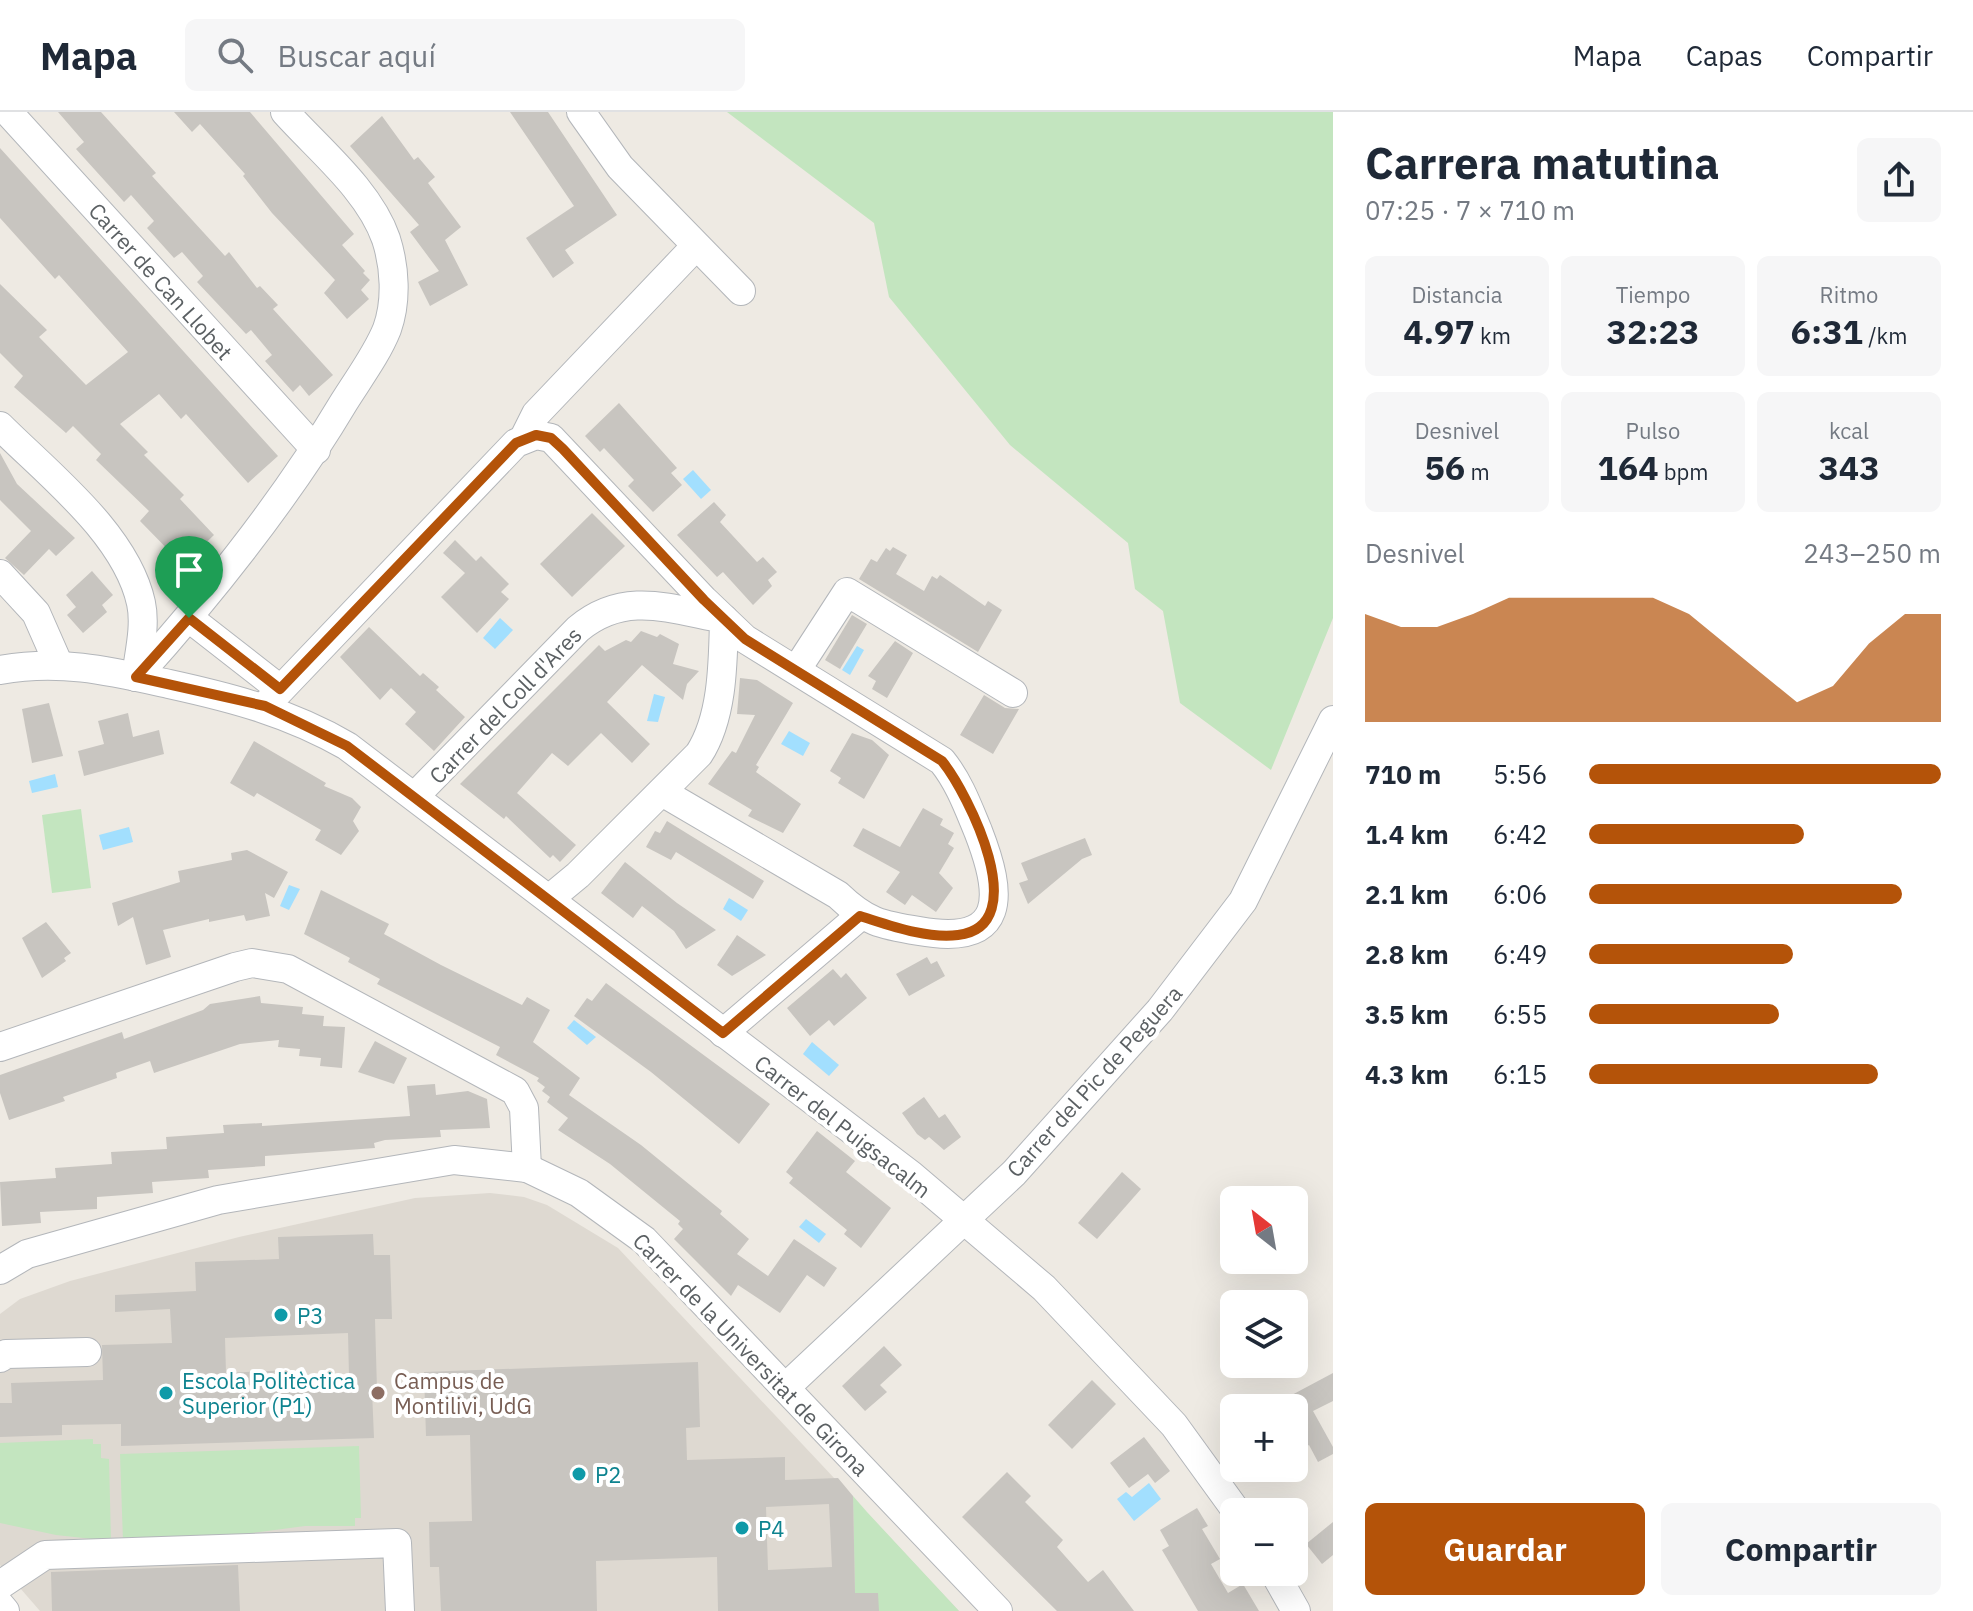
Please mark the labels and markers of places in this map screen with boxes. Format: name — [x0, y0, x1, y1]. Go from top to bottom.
pin — [155, 536, 223, 618]
place label: P3 — [297, 1301, 324, 1330]
marker: P3 — [272, 1306, 290, 1324]
place label: Escola Politèctica Superior (P1) — [182, 1366, 355, 1420]
place label: Campus de Montilivi, UdG — [394, 1366, 532, 1420]
marker: Escola Politèctica Superior (P1) — [157, 1384, 175, 1402]
marker: Campus de Montilivi, UdG — [369, 1384, 387, 1402]
place label: P2 — [595, 1460, 622, 1489]
marker: P2 — [570, 1465, 588, 1483]
place label: P4 — [758, 1514, 785, 1543]
marker: P4 — [733, 1519, 751, 1537]

